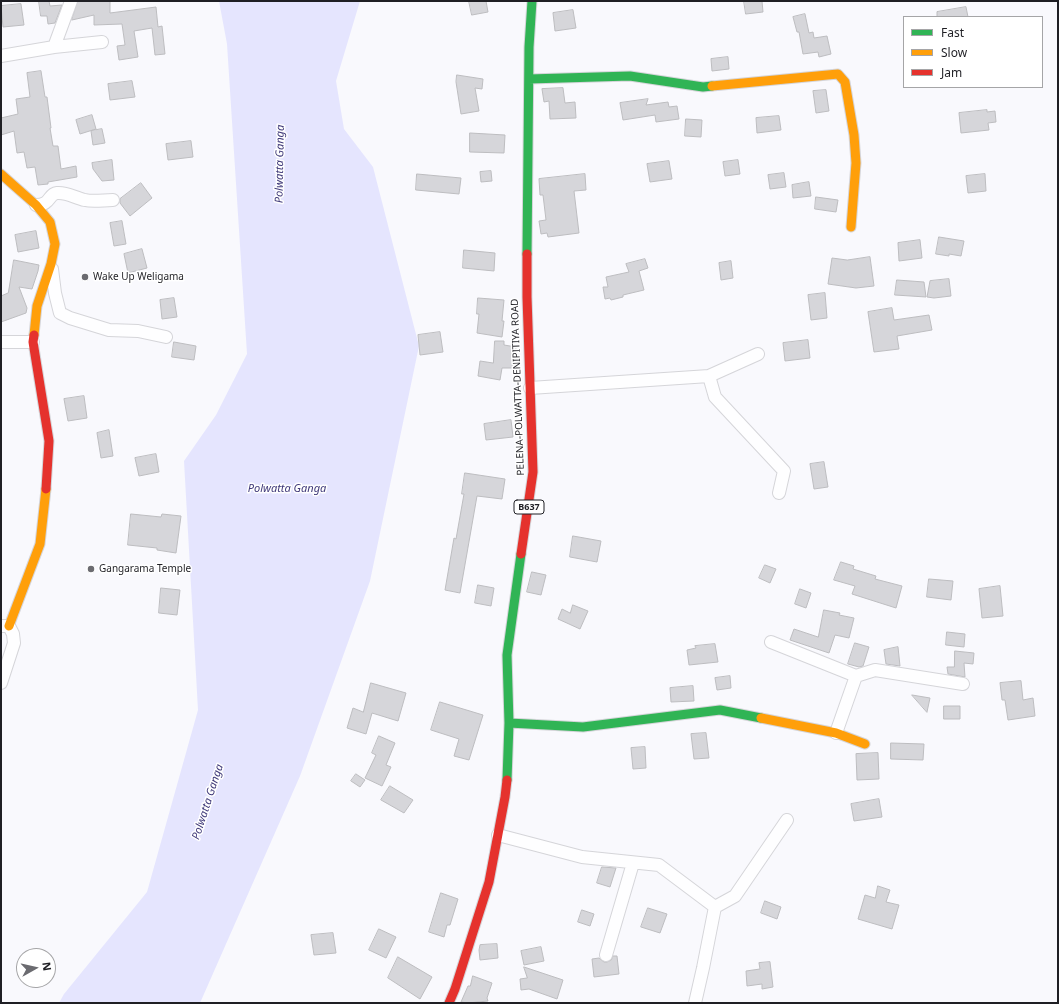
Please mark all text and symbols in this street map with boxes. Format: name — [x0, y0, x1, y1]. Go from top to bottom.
legend — [903, 16, 1043, 88]
text: Fast — [941, 24, 964, 41]
text: Slow — [941, 44, 967, 61]
text: Jam — [941, 64, 962, 81]
water label: Polwatta Ganga — [273, 125, 287, 203]
place label: Wake Up Weligama — [93, 271, 184, 283]
marker: Wake Up Weligama — [80, 272, 90, 282]
street label: PELENA-POLWATTA-DENIPITIYA ROAD — [509, 298, 527, 476]
water label: Polwatta Ganga — [248, 482, 326, 496]
road number: B637 — [514, 500, 544, 514]
place label: Gangarama Temple — [99, 563, 191, 575]
marker: Gangarama Temple — [86, 564, 96, 574]
water label: Polwatta Ganga — [190, 763, 226, 841]
north arrow — [16, 948, 56, 988]
text: N — [39, 961, 55, 972]

